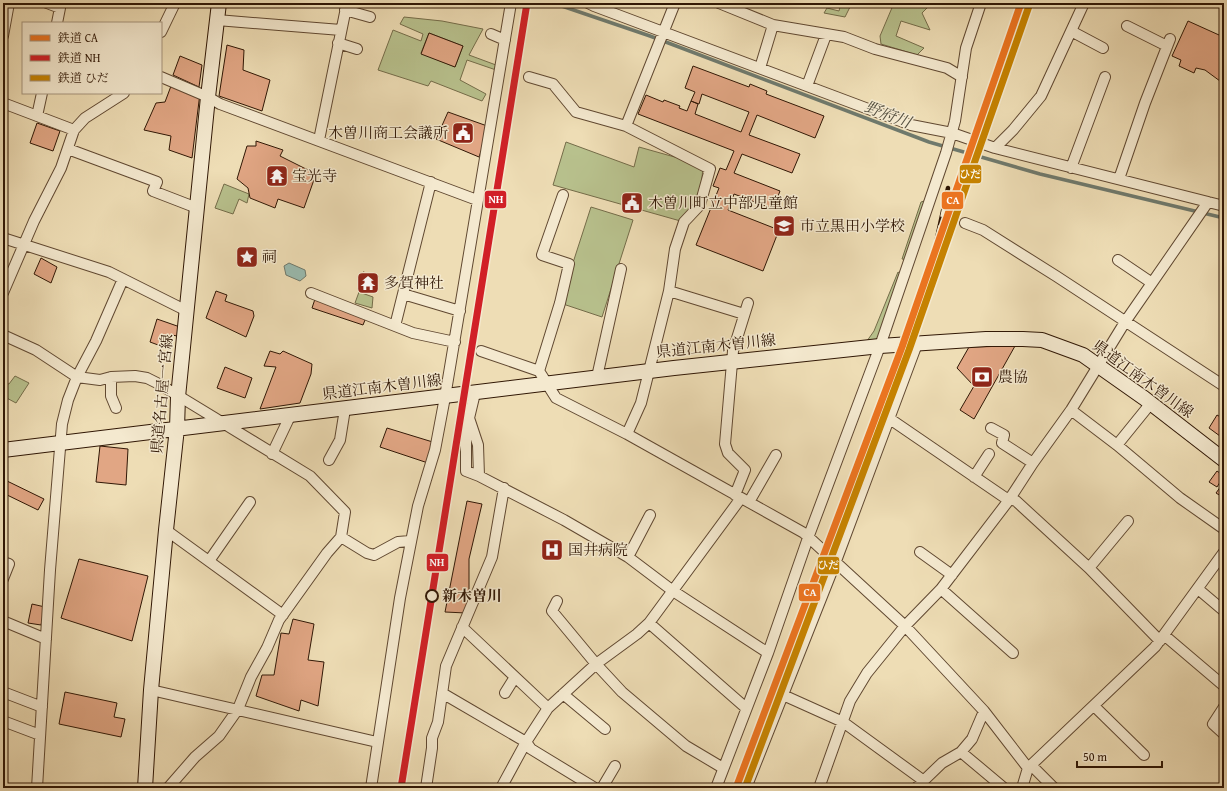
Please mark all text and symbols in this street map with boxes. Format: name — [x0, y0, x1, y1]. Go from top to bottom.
legend — [22, 22, 162, 94]
text: 鉄道 CA — [57, 29, 99, 46]
text: 鉄道 NH — [57, 49, 100, 66]
text: 鉄道 ひだ — [57, 69, 109, 86]
water label: 野府川 — [861, 94, 917, 135]
public building icon: 木曽川商工会議所 — [450, 120, 476, 146]
place label: 木曽川商工会議所 — [328, 122, 448, 143]
temple icon: 宝光寺 — [264, 163, 290, 189]
line badge: ひだ — [959, 164, 982, 184]
place label: 宝光寺 — [292, 165, 337, 186]
text: ひだ — [959, 166, 981, 182]
line badge: NH — [484, 190, 507, 209]
public building icon: 木曽川町立中部児童館 — [619, 190, 645, 216]
text: NH — [489, 191, 504, 207]
line badge: CA — [941, 191, 964, 210]
place label: 木曽川町立中部児童館 — [648, 192, 798, 213]
text: CA — [947, 192, 959, 208]
school or university icon: 市立黒田小学校 — [771, 213, 797, 239]
place label: 市立黒田小学校 — [800, 215, 905, 236]
place icon: 祠 — [234, 244, 260, 270]
place label: 祠 — [262, 246, 277, 267]
temple icon: 多賀神社 — [355, 270, 381, 296]
place label: 多賀神社 — [384, 272, 444, 293]
street label: 県道江南木曽川線 — [655, 329, 777, 362]
street label: 県道名古屋一宮線 — [146, 333, 177, 455]
street label: 県道江南木曽川線 — [1089, 335, 1198, 422]
bank icon: 農協 — [969, 364, 995, 390]
place label: 農協 — [998, 366, 1028, 387]
street label: 県道江南木曽川線 — [321, 369, 443, 404]
hospital icon: 国井病院 — [539, 537, 565, 563]
place label: 国井病院 — [568, 539, 628, 560]
line badge: NH — [426, 553, 449, 572]
text: NH — [430, 554, 445, 570]
line badge: ひだ — [817, 556, 840, 575]
text: ひだ — [817, 557, 839, 573]
line badge: CA — [798, 583, 821, 602]
text: CA — [804, 584, 816, 600]
place label: 新木曽川 — [442, 585, 502, 606]
marker: 新木曽川 — [425, 589, 439, 603]
scale bar — [1077, 743, 1162, 769]
text: 50 m — [1083, 748, 1107, 765]

